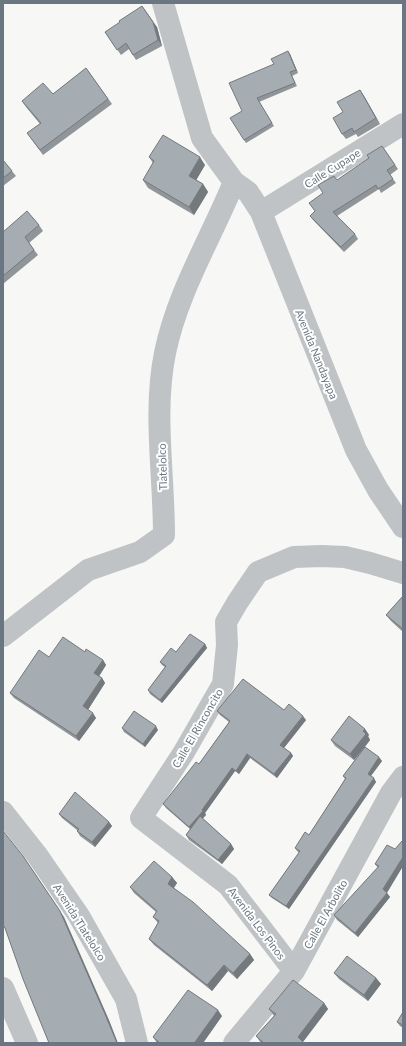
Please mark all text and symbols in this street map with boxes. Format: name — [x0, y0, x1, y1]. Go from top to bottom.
street label: Calle Cupape — [302, 146, 363, 190]
street label: Avenida Nandayapa — [293, 307, 341, 401]
street label: Tlatelolco — [155, 443, 169, 491]
street label: Calle El Rinconcito — [169, 686, 225, 770]
street label: Calle El Arbolito — [301, 877, 349, 951]
street label: Avenida Tlatelolco — [51, 881, 109, 963]
street label: Avenida Los Pinos — [226, 884, 289, 962]

